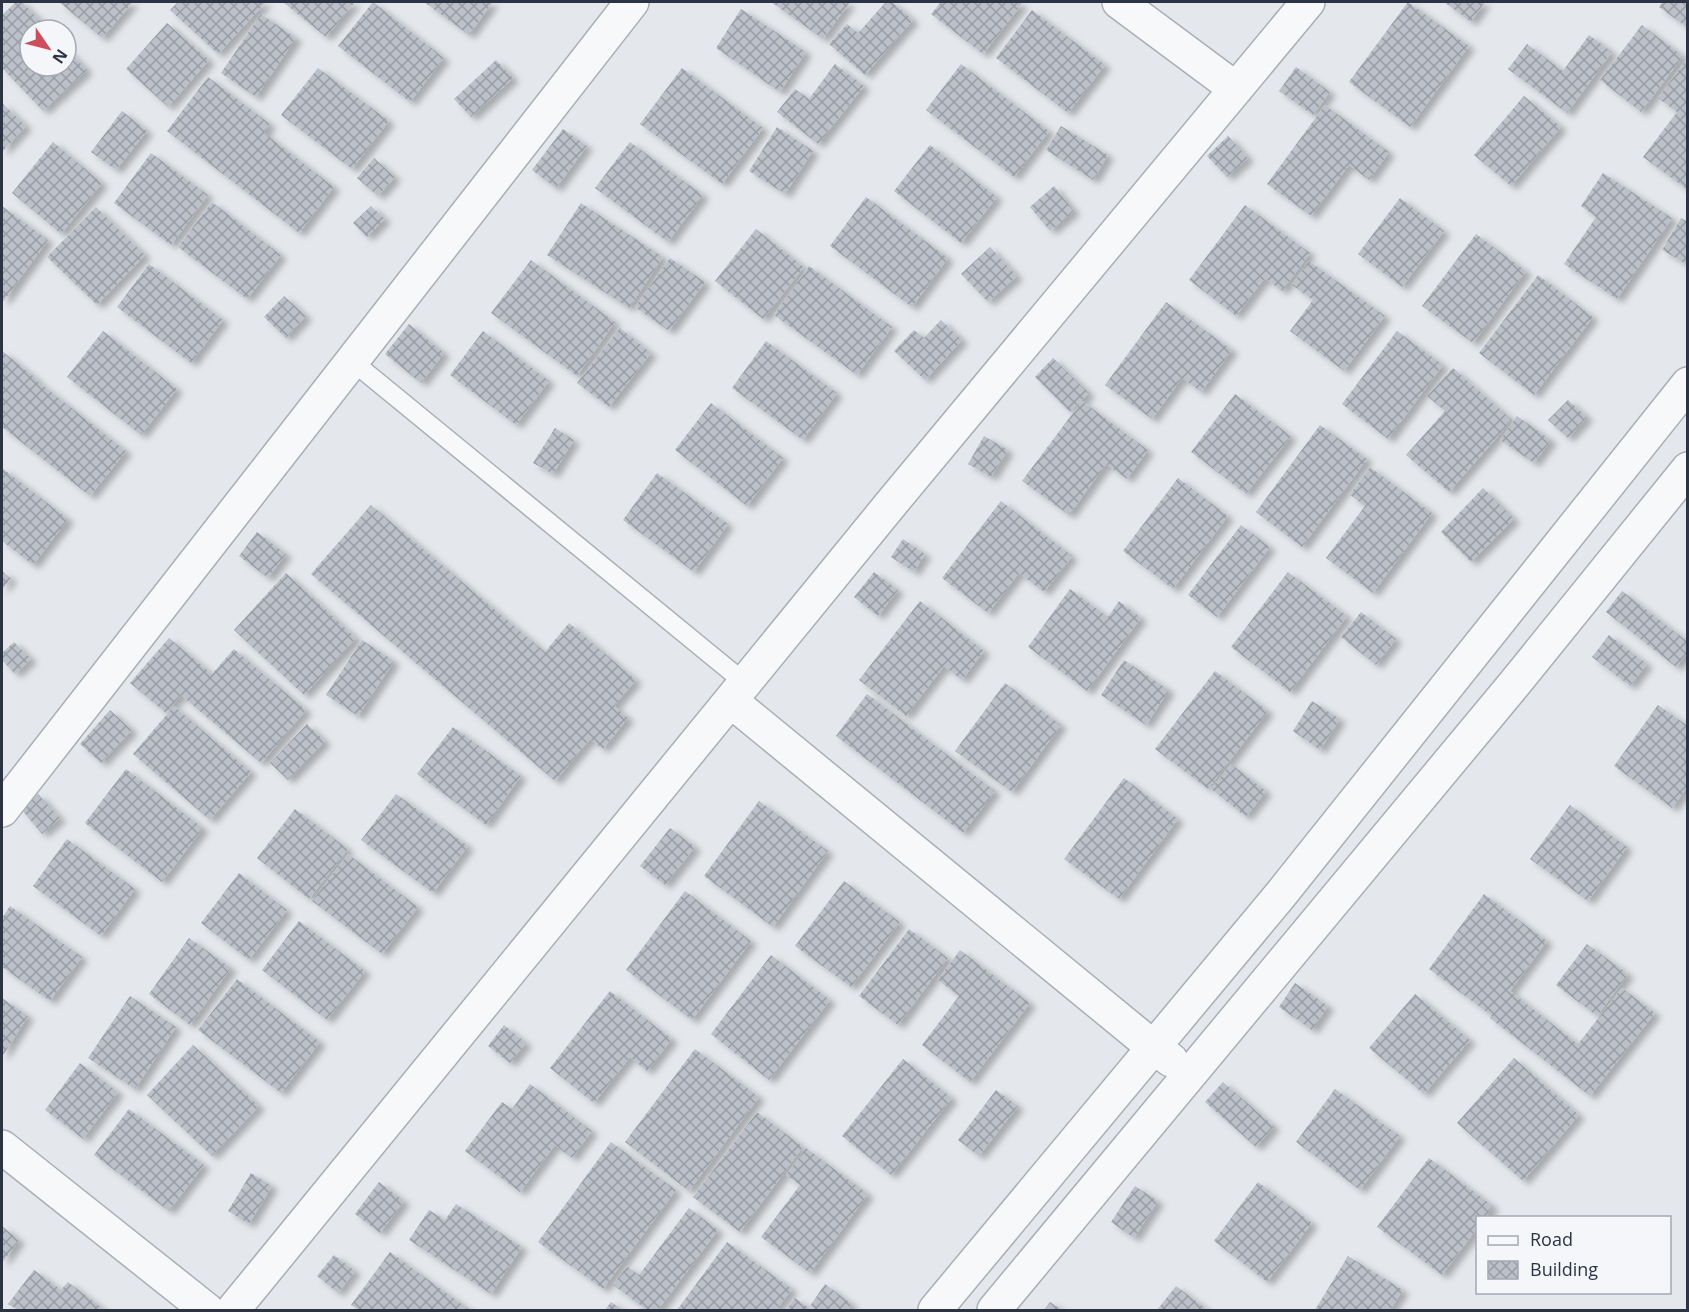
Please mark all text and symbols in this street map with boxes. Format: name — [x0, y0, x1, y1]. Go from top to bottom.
north arrow — [18, 18, 78, 78]
text: N — [48, 45, 73, 68]
legend — [1476, 1216, 1671, 1294]
text: Road — [1530, 1227, 1573, 1251]
text: Building — [1530, 1257, 1598, 1281]

